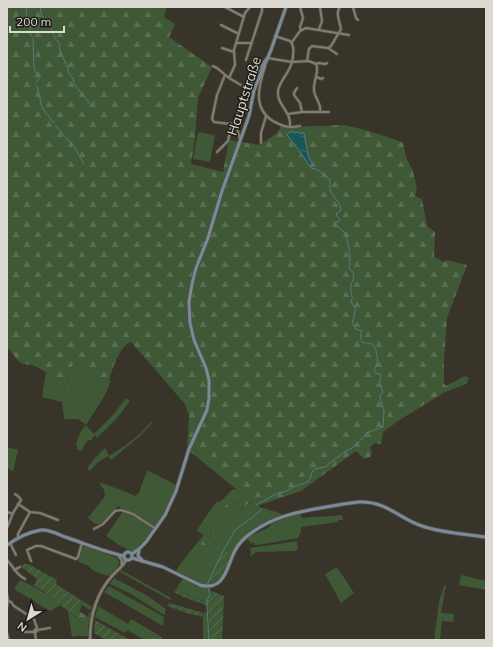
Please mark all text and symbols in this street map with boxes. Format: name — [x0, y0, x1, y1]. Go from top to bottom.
scale bar — [10, 8, 64, 34]
text: 200 m — [16, 14, 51, 29]
street label: Hauptstraße — [223, 54, 265, 138]
north arrow — [8, 599, 48, 639]
text: N — [14, 619, 30, 635]

